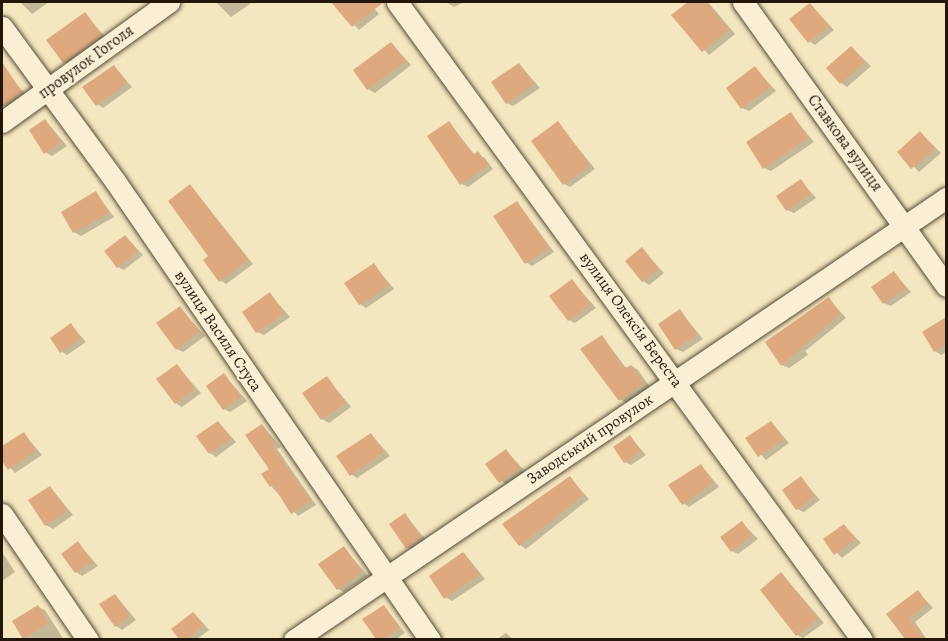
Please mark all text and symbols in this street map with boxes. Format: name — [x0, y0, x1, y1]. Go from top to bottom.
street label: провулок Гоголя — [35, 21, 137, 103]
street label: Ставкова вулиця — [803, 91, 887, 195]
street label: вулиця Олексія Береста — [575, 249, 687, 391]
street label: вулиця Василя Стуса — [170, 267, 266, 395]
street label: Заводський провулок — [523, 390, 657, 488]

